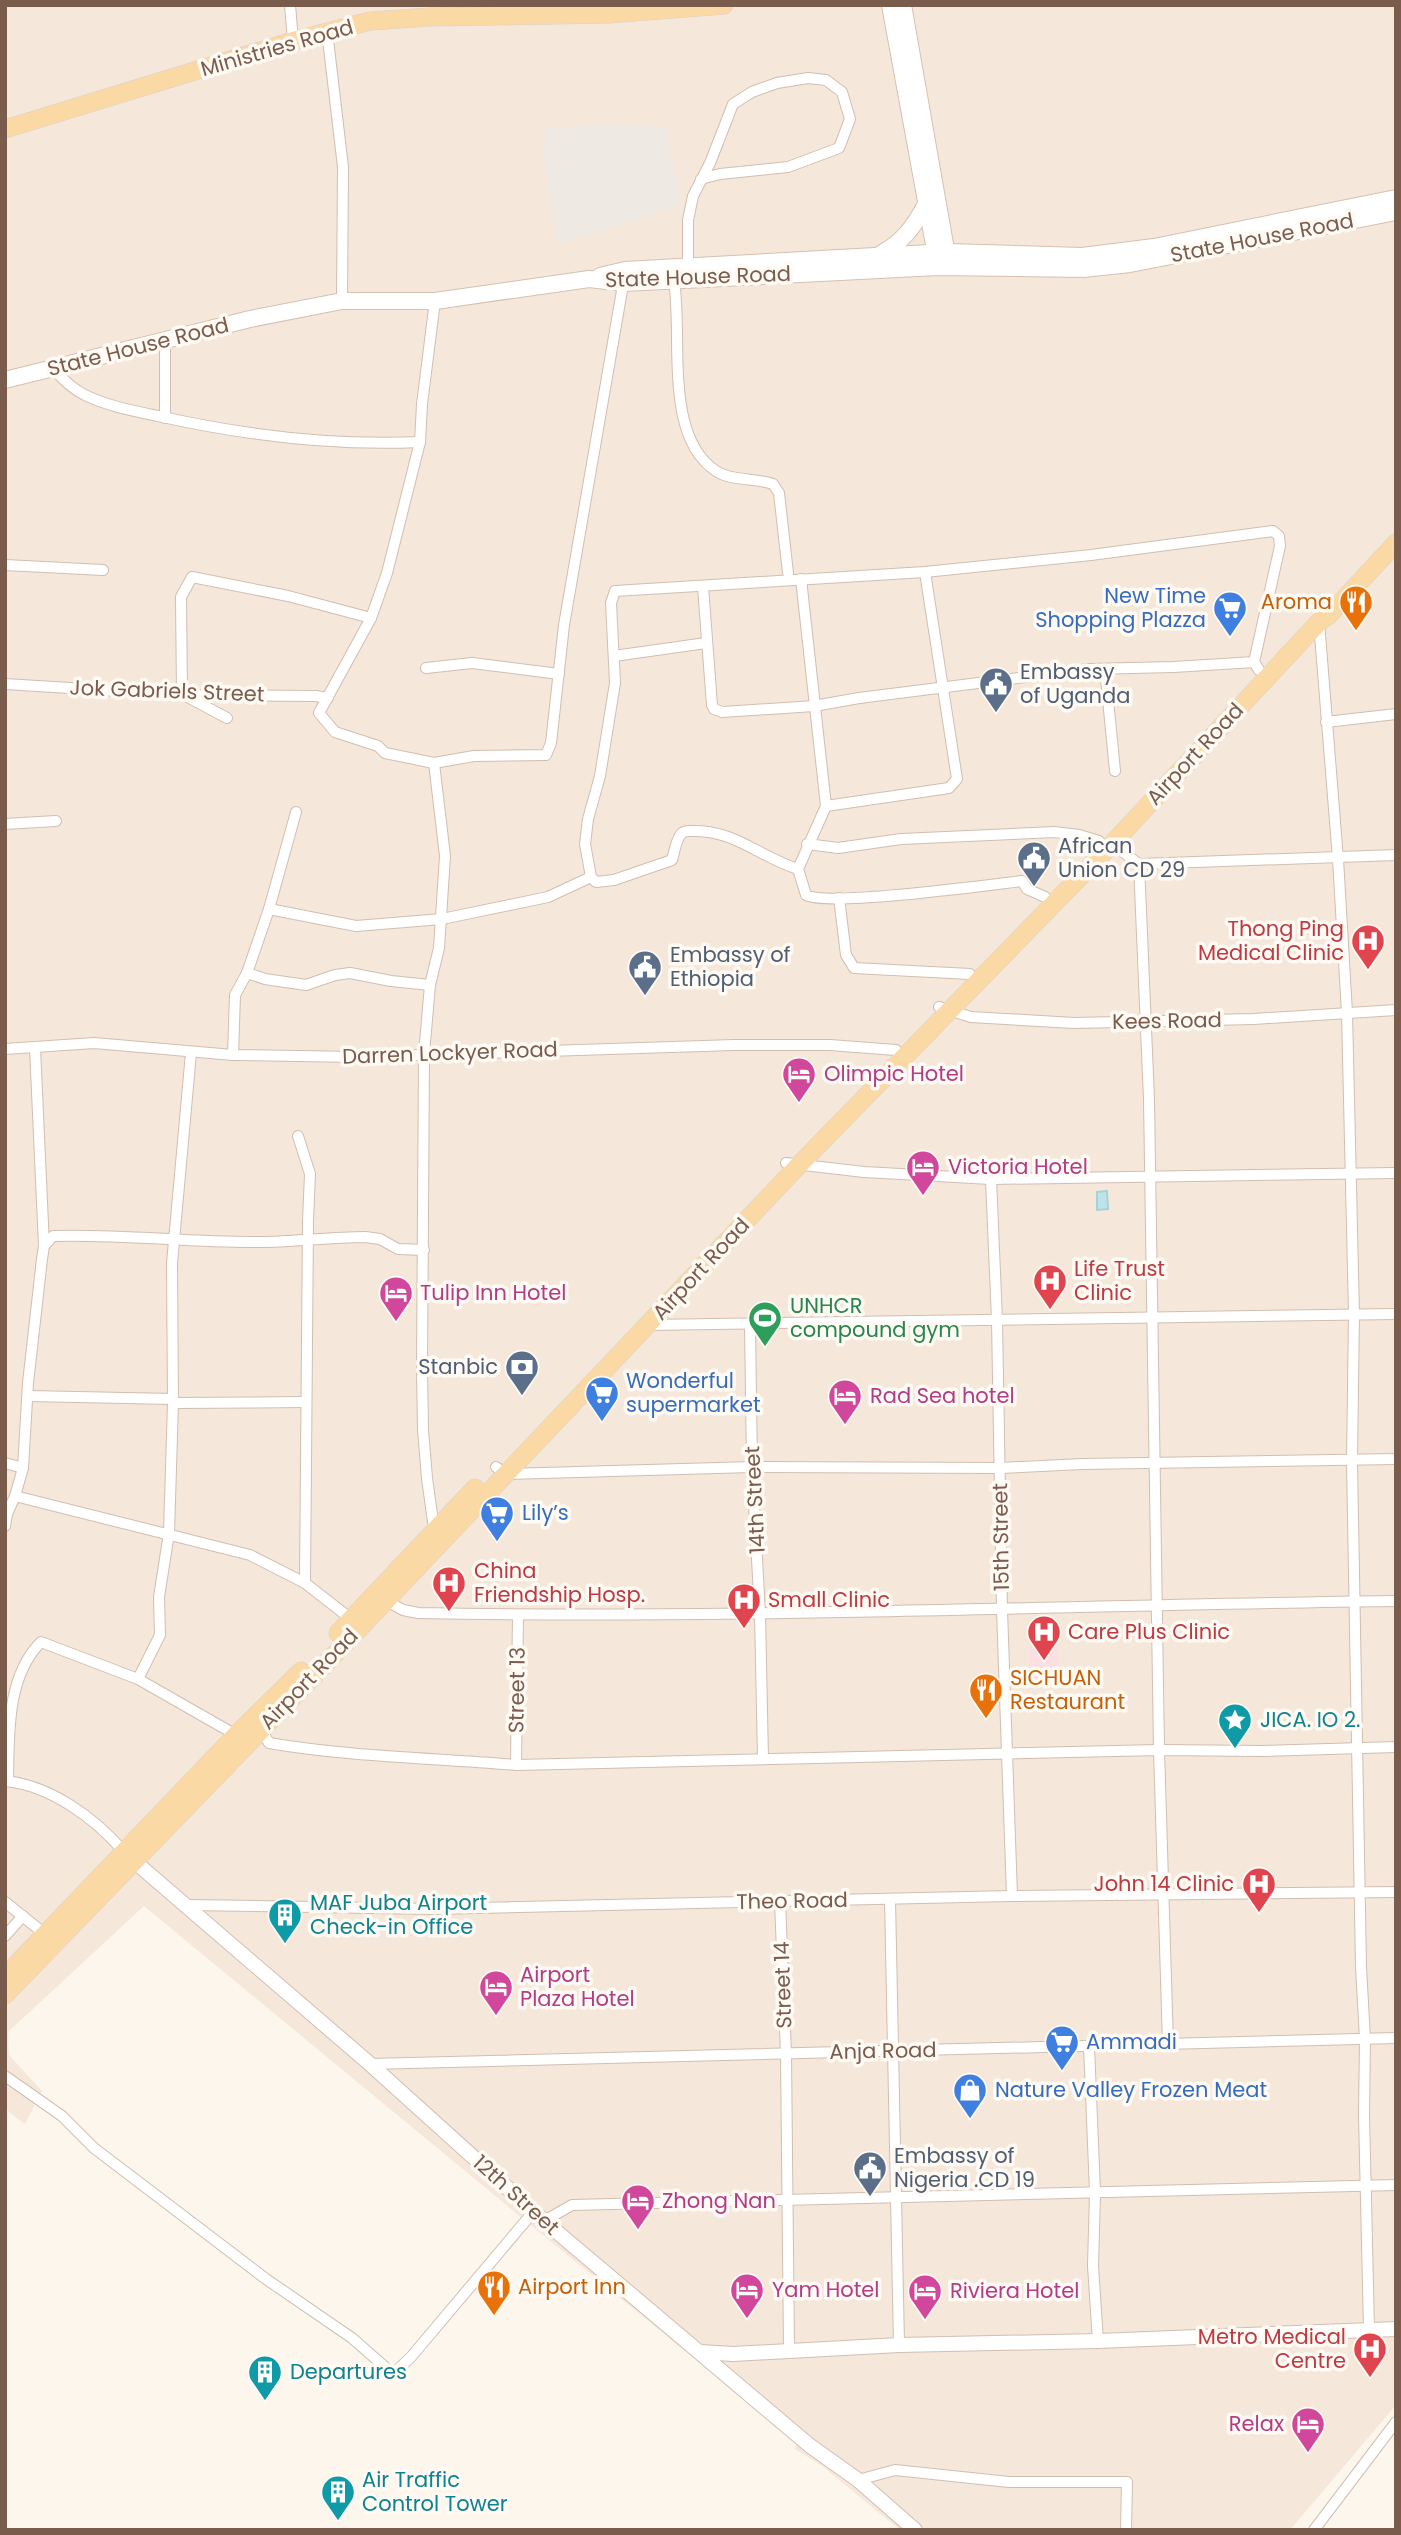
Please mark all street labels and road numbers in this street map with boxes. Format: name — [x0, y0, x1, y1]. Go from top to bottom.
street label: Ministries Road — [197, 12, 357, 83]
street label: State House Road — [1168, 206, 1356, 269]
street label: State House Road — [605, 259, 791, 294]
street label: State House Road — [44, 310, 232, 383]
street label: Jok Gabriels Street — [69, 673, 265, 708]
street label: Airport Road — [1140, 696, 1250, 811]
street label: Kees Road — [1112, 1005, 1222, 1036]
street label: Darren Lockyer Road — [342, 1034, 558, 1071]
street label: Airport Road — [646, 1211, 756, 1326]
street label: 14th Street — [737, 1445, 772, 1555]
street label: 15th Street — [985, 1483, 1016, 1591]
street label: Airport Road — [253, 1622, 364, 1736]
street label: Street 13 — [501, 1647, 532, 1733]
street label: Theo Road — [736, 1885, 848, 1916]
street label: Street 14 — [766, 1941, 799, 2029]
street label: Anja Road — [829, 2035, 937, 2066]
street label: 12th Street — [467, 2148, 566, 2241]

